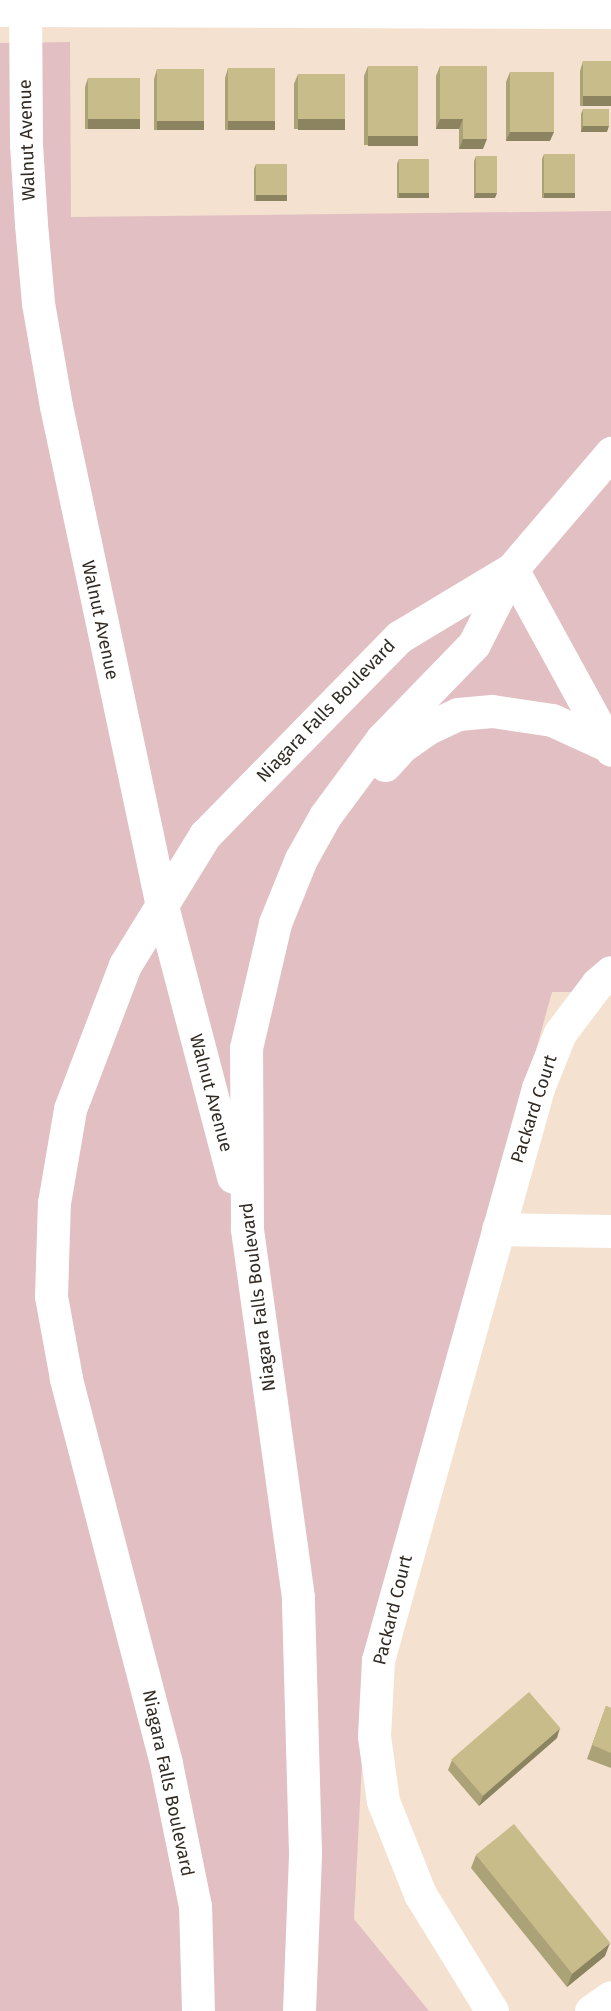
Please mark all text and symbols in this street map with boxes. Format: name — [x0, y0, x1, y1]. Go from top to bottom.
street label: Walnut Avenue — [14, 79, 40, 201]
street label: Walnut Avenue — [77, 558, 123, 682]
street label: Niagara Falls Boulevard — [252, 635, 400, 787]
street label: Walnut Avenue — [185, 1032, 237, 1154]
street label: Packard Court — [506, 1052, 562, 1166]
street label: Niagara Falls Boulevard — [236, 1201, 280, 1393]
street label: Packard Court — [369, 1553, 417, 1667]
street label: Niagara Falls Boulevard — [138, 1688, 198, 1878]

